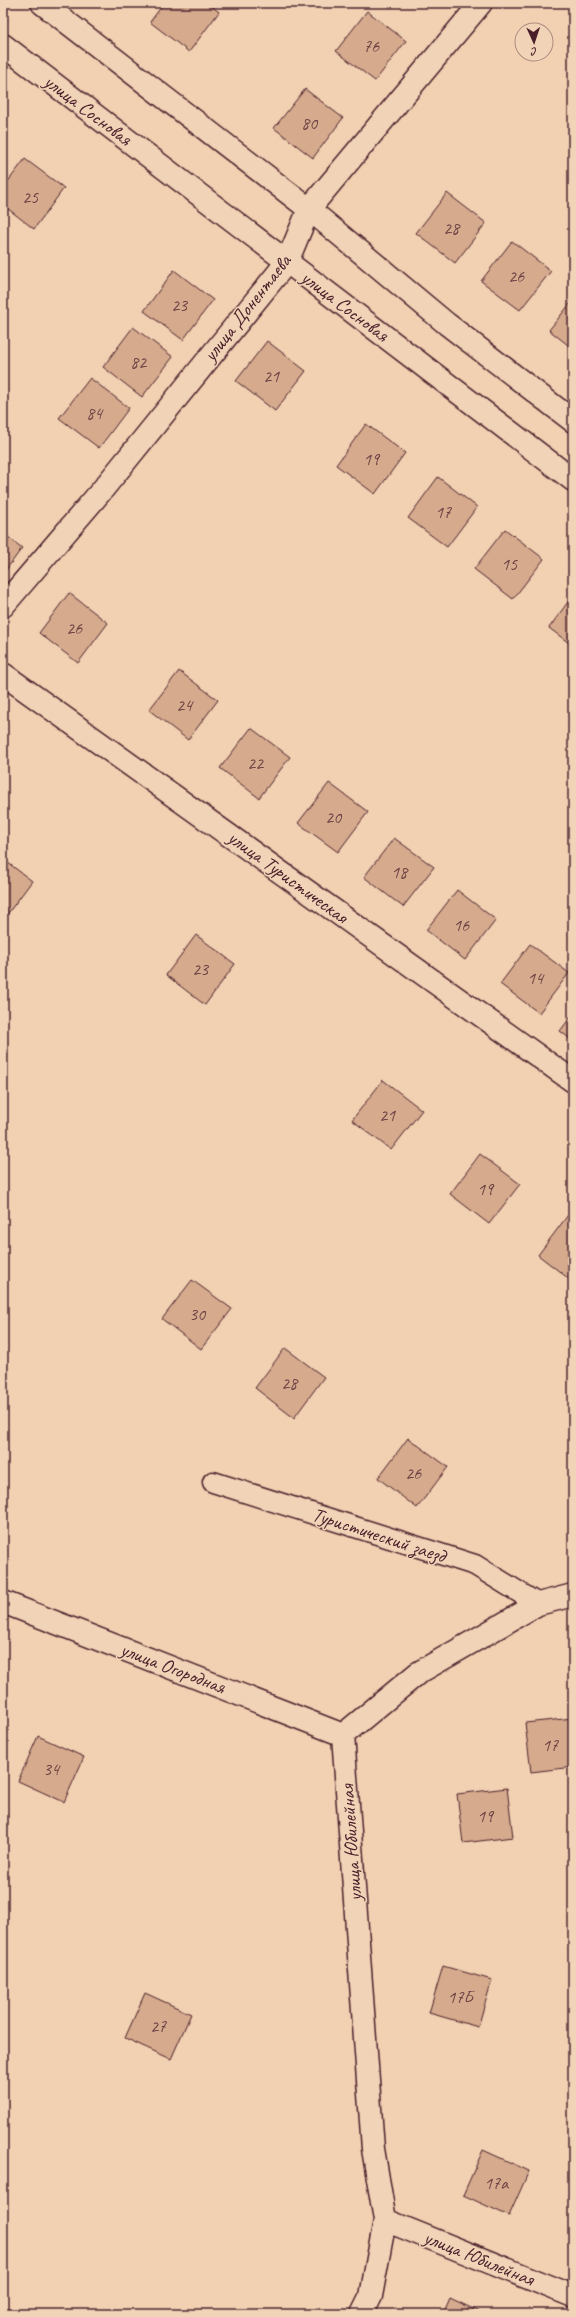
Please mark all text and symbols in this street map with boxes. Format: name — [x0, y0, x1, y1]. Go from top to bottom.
north arrow — [514, 22, 554, 62]
house number: 76 — [363, 35, 380, 57]
text: С — [530, 45, 538, 59]
street label: улица Сосновая — [38, 68, 137, 152]
house number: 80 — [301, 112, 319, 134]
house number: 25 — [22, 186, 39, 208]
house number: 28 — [443, 217, 461, 239]
street label: улица Донентаева — [197, 248, 298, 367]
street label: улица Сосновая — [295, 264, 394, 348]
house number: 26 — [508, 265, 525, 287]
house number: 23 — [171, 294, 189, 316]
house number: 82 — [130, 351, 148, 373]
house number: 21 — [263, 365, 280, 387]
house number: 84 — [86, 402, 104, 424]
house number: 19 — [363, 448, 381, 470]
house number: 17 — [435, 501, 452, 523]
house number: 15 — [501, 553, 518, 575]
house number: 26 — [66, 617, 83, 639]
house number: 24 — [176, 694, 194, 716]
house number: 22 — [247, 752, 265, 774]
house number: 20 — [325, 806, 343, 828]
street label: улица Туристическая — [222, 824, 355, 930]
house number: 18 — [391, 861, 409, 883]
house number: 16 — [453, 914, 470, 936]
house number: 23 — [192, 958, 210, 980]
house number: 14 — [527, 967, 545, 989]
house number: 21 — [379, 1104, 396, 1126]
house number: 19 — [477, 1178, 495, 1200]
house number: 30 — [189, 1303, 207, 1325]
house number: 28 — [281, 1372, 299, 1394]
house number: 26 — [405, 1462, 422, 1484]
street label: Туристический заезд — [309, 1502, 451, 1570]
street label: улица Огородная — [116, 1636, 230, 1700]
house number: 17 — [542, 1734, 559, 1756]
house number: 34 — [43, 1758, 61, 1780]
street label: улица Юбилейная — [334, 1782, 368, 1903]
house number: 19 — [477, 1805, 495, 1827]
house number: 17Б — [447, 1986, 476, 2008]
house number: 27 — [150, 2015, 167, 2037]
house number: 17а — [484, 2172, 509, 2194]
street label: улица Юбилейная — [419, 2224, 539, 2292]

